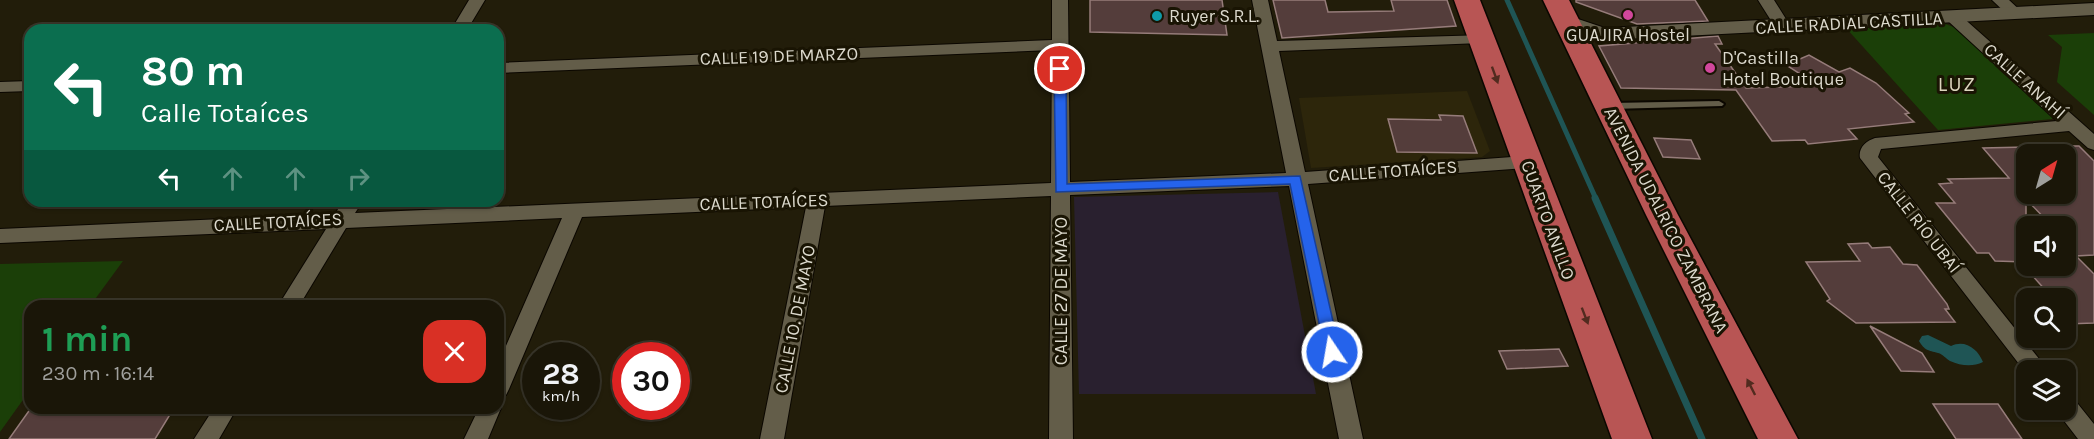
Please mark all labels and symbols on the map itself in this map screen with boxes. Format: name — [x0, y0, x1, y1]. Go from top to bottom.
place label: Ruyer S.R.L. — [1169, 5, 1259, 27]
street label: CALLE RADIAL CASTILLA — [1755, 7, 1943, 39]
marker: GUAJIRA Hostel — [1621, 8, 1635, 22]
marker: Ruyer S.R.L. — [1150, 9, 1164, 23]
place label: GUAJIRA Hostel — [1566, 24, 1690, 46]
street label: CALLE ANAHÍ — [1979, 38, 2072, 124]
street label: CALLE 19 DE MARZO — [699, 42, 859, 70]
pin — [1034, 43, 1085, 94]
place label: D'Castilla Hotel Boutique — [1722, 47, 1844, 90]
marker: D'Castilla Hotel Boutique — [1703, 61, 1717, 75]
one-way arrow — [1490, 66, 1500, 84]
district label: LUZ — [1938, 73, 1976, 96]
street label: AVENIDA UDALRICO ZAMBRANA — [1599, 103, 1733, 337]
north arrow — [2016, 144, 2076, 204]
street label: CALLE TOTAÍCES — [1328, 155, 1458, 186]
street label: CUARTO ANILLO — [1516, 157, 1580, 283]
street label: CALLE RÍO UBAÍ — [1873, 166, 1967, 278]
street label: CALLE TOTAÍCES — [699, 188, 829, 215]
street label: CALLE TOTAÍCES — [213, 207, 343, 236]
street label: CALLE 27 DE MAYO — [1050, 217, 1072, 365]
street label: CALLE 1O. DE MAYO — [770, 243, 820, 395]
one-way arrow — [1580, 308, 1590, 326]
position arrow — [1300, 320, 1364, 384]
speed limit sign: 30 — [612, 342, 690, 420]
one-way arrow — [1746, 378, 1756, 395]

